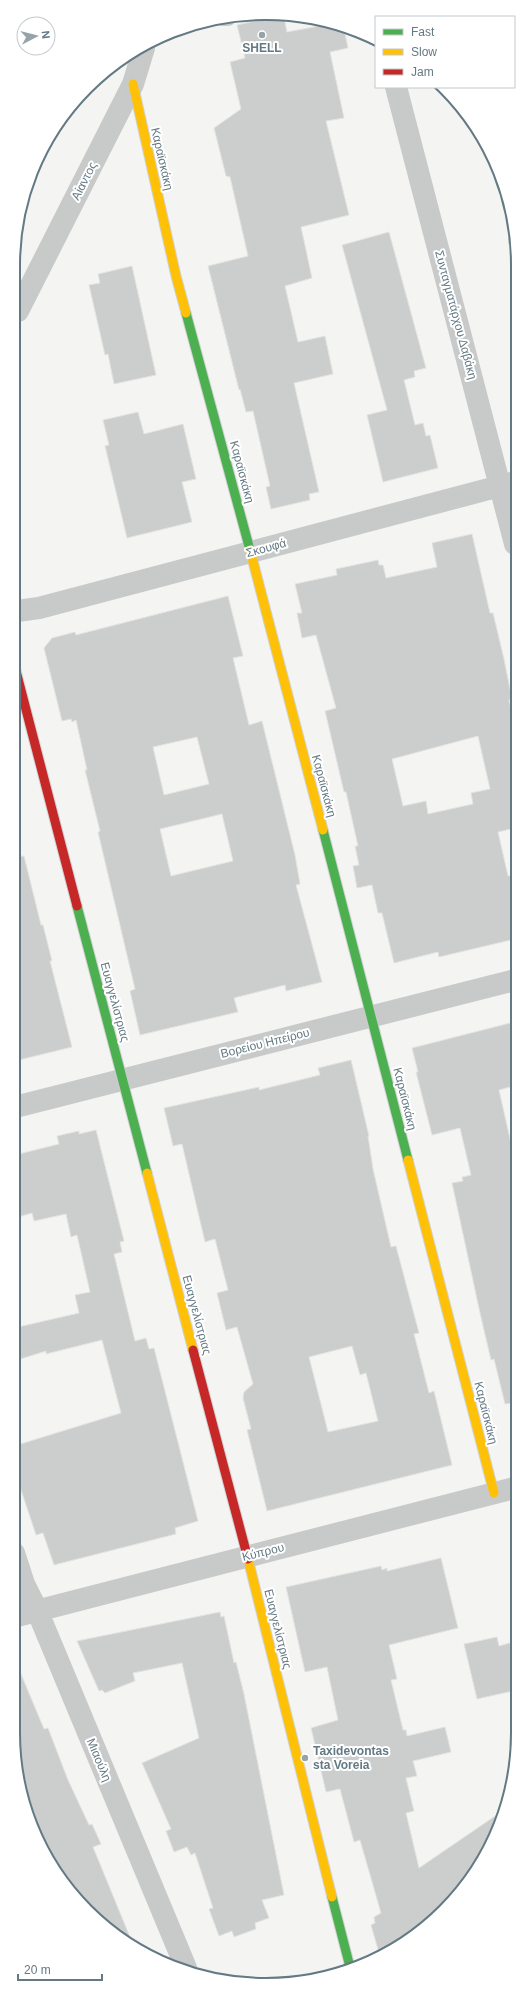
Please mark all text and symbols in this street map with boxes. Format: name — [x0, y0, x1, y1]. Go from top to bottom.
north arrow — [16, 16, 56, 56]
legend — [375, 16, 515, 88]
text: Fast — [411, 25, 435, 39]
text: N — [39, 30, 52, 40]
marker: SHELL — [257, 30, 267, 40]
place label: SHELL — [242, 41, 282, 55]
text: Slow — [411, 45, 437, 59]
text: Jam — [411, 65, 434, 79]
street label: Καραϊσκάκη — [148, 126, 176, 192]
street label: Αίαντος — [69, 160, 100, 202]
street label: Συνταγματάρχου Δαβάκη — [432, 249, 480, 381]
street label: Καραϊσκάκη — [227, 439, 257, 505]
street label: Σκουφά — [244, 536, 288, 560]
street label: Καραϊσκάκη — [309, 753, 339, 819]
street label: Ευαγγελίστριας — [98, 961, 132, 1044]
street label: Βορείου Ηπείρου — [219, 1025, 311, 1061]
street label: Καραϊσκάκη — [390, 1066, 420, 1132]
street label: Ευαγγελίστριας — [180, 1274, 214, 1357]
street label: Καραϊσκάκη — [471, 1380, 501, 1446]
street label: Κύπρου — [240, 1540, 286, 1564]
street label: Ευαγγελίστριας — [261, 1588, 295, 1671]
street label: Μιαούλη — [84, 1736, 114, 1784]
place label: Taxidevontas sta Voreia — [313, 1744, 389, 1772]
marker: Taxidevontas sta Voreia — [300, 1753, 310, 1763]
scale bar — [18, 1956, 102, 1982]
text: 20 m — [24, 1963, 51, 1977]

